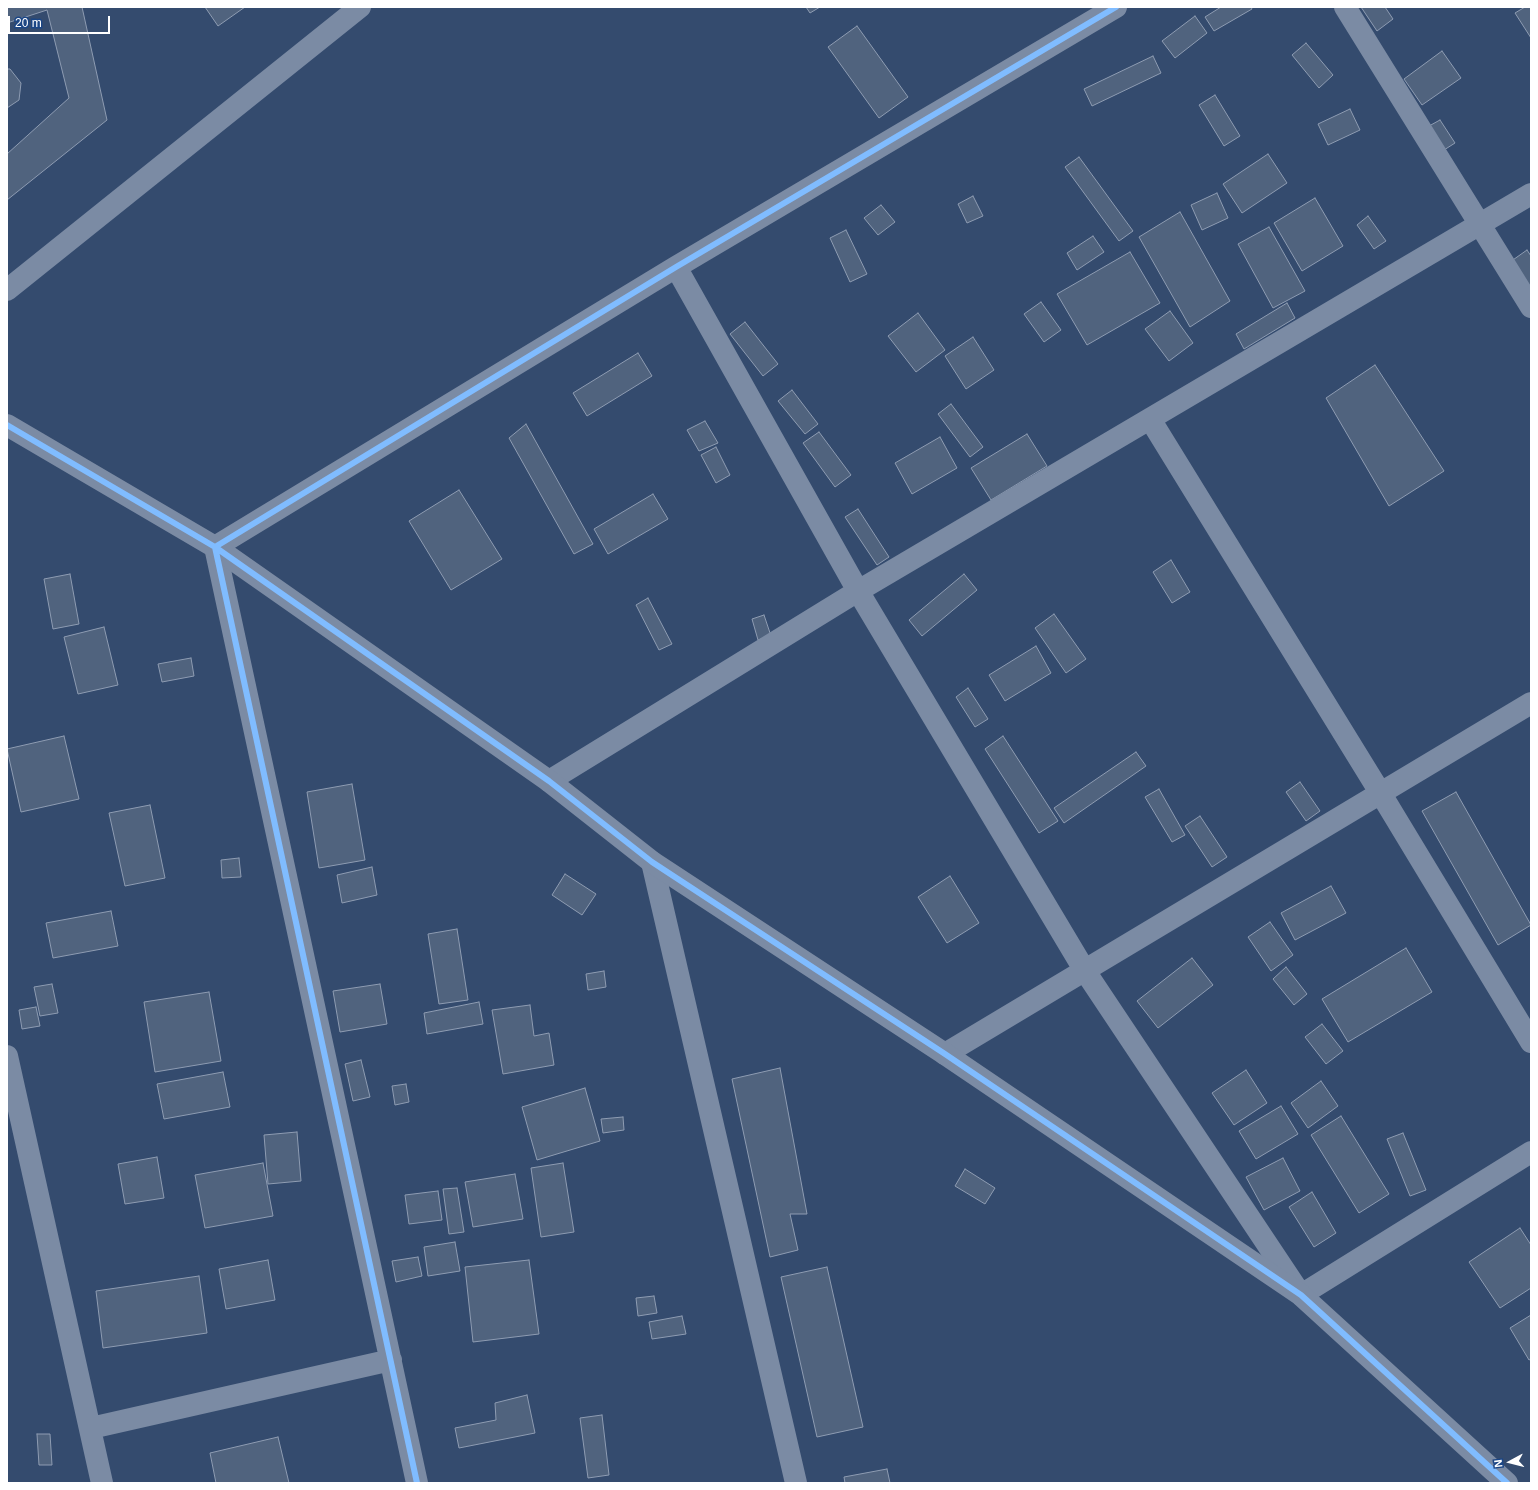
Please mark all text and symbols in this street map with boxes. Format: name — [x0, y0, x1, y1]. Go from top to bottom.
scale bar — [10, 8, 112, 34]
text: 20 m — [15, 16, 42, 30]
north arrow — [1490, 1442, 1530, 1482]
text: N — [1492, 1459, 1505, 1468]

